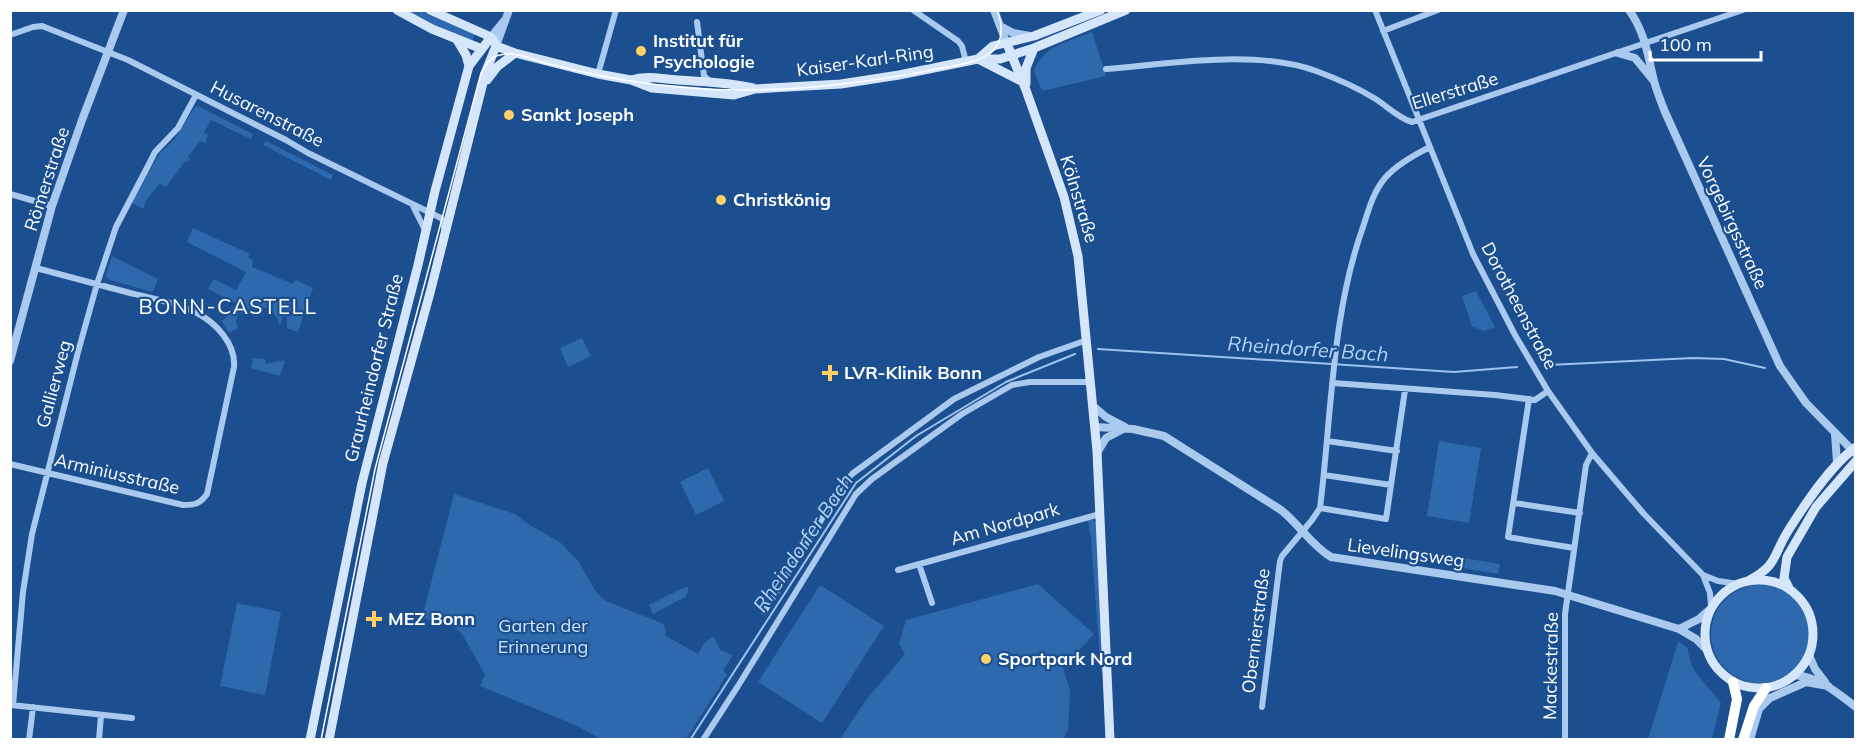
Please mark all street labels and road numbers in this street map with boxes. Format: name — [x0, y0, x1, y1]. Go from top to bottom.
street label: Kaiser-Karl-Ring — [795, 40, 935, 81]
street label: Ellerstraße — [1409, 67, 1501, 115]
street label: Husarenstraße — [207, 75, 328, 152]
street label: Römerstraße — [19, 124, 74, 234]
street label: Kölnstraße — [1055, 153, 1104, 245]
street label: Vorgebirgsstraße — [1692, 153, 1773, 293]
street label: Dorotheenstraße — [1476, 238, 1563, 373]
street label: Graurheindorfer Straße — [339, 271, 408, 464]
street label: Gallierweg — [31, 338, 76, 430]
street label: Arminiusstraße — [52, 448, 182, 499]
street label: Am Nordpark — [948, 497, 1063, 550]
street label: Lievelingsweg — [1346, 533, 1466, 572]
street label: Obernierstraße — [1236, 567, 1275, 695]
street label: Mackestraße — [1538, 612, 1563, 720]

